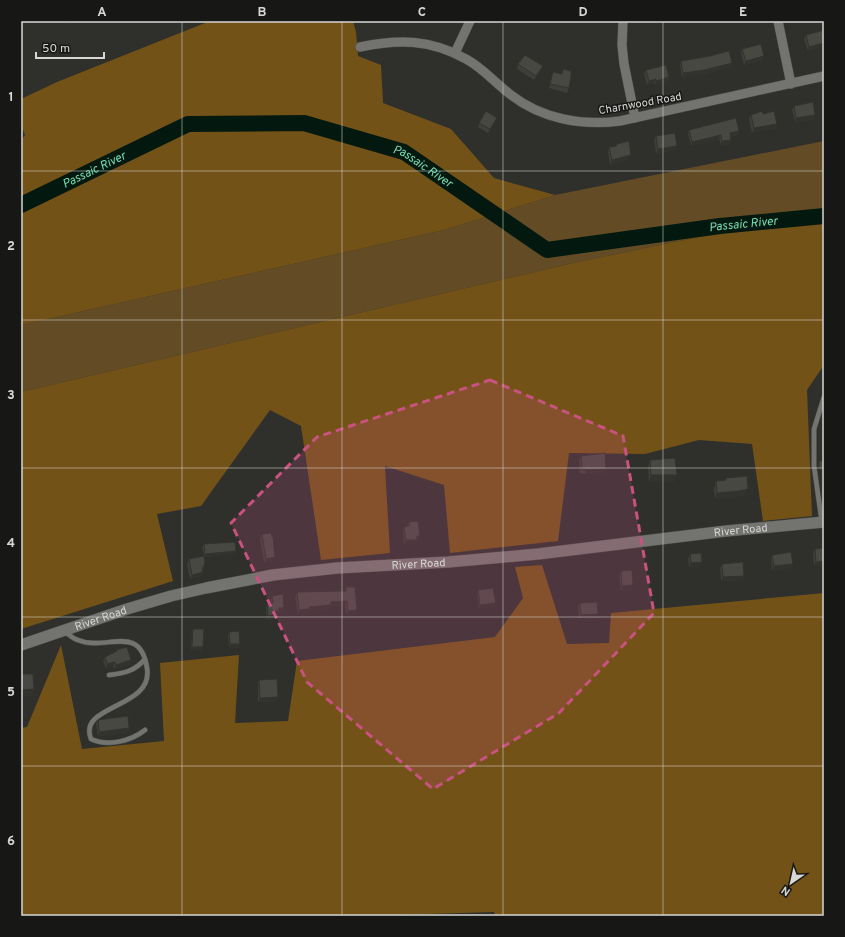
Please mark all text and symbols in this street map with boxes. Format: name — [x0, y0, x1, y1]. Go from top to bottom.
text: A — [97, 5, 107, 21]
text: B — [258, 5, 267, 21]
text: C — [418, 5, 426, 21]
text: D — [578, 5, 588, 21]
text: E — [739, 5, 747, 21]
scale bar — [36, 34, 104, 60]
text: 50 m — [42, 41, 70, 57]
text: 1 — [8, 90, 14, 106]
street label: Charnwood Road — [597, 90, 683, 118]
water label: Passaic River — [391, 142, 457, 193]
water label: Passaic River — [60, 148, 130, 193]
water label: Passaic River — [708, 213, 780, 236]
text: 2 — [7, 239, 15, 255]
text: 3 — [7, 388, 15, 404]
street label: River Road — [713, 521, 768, 540]
text: 4 — [7, 536, 15, 552]
street label: River Road — [391, 556, 446, 573]
street label: River Road — [73, 604, 129, 634]
text: 5 — [7, 685, 15, 701]
text: 6 — [7, 834, 15, 850]
north arrow — [771, 863, 811, 903]
text: N — [779, 882, 793, 898]

